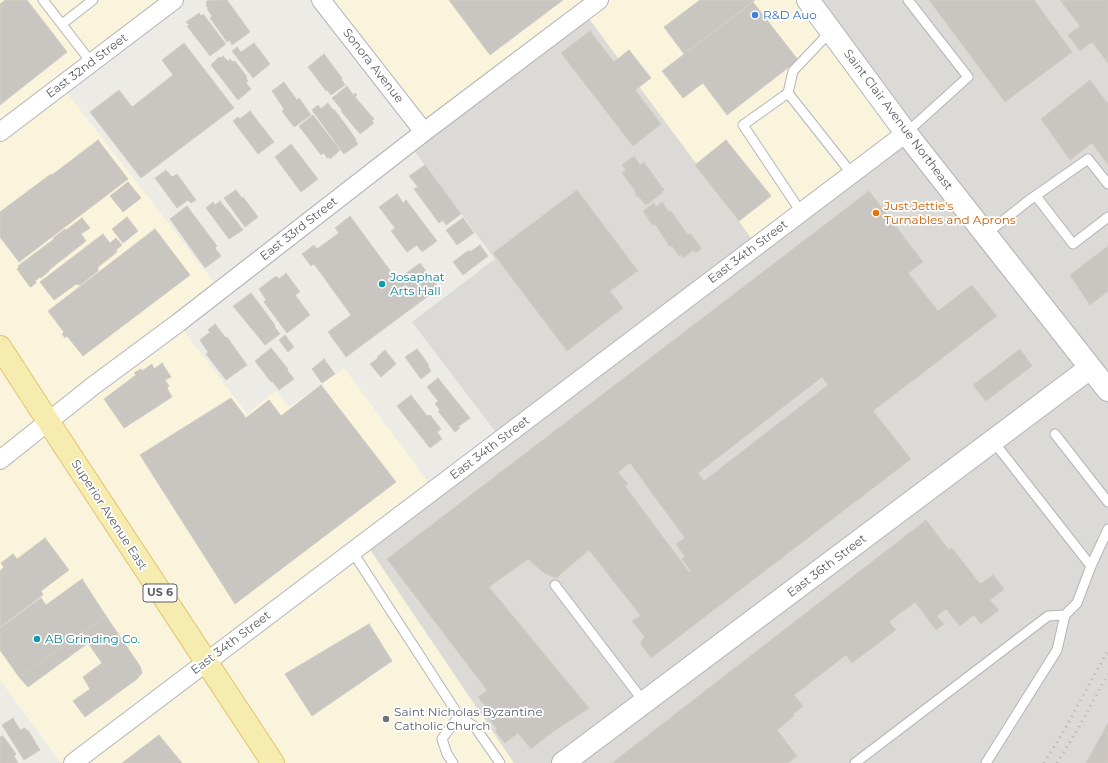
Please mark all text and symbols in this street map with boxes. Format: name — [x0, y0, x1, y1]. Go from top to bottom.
place label: R&D Auo — [763, 8, 817, 22]
marker: R&D Auo — [750, 10, 760, 20]
street label: Sonora Avenue — [340, 26, 406, 106]
street label: East 32nd Street — [44, 31, 130, 101]
street label: Saint Clair Avenue Northeast — [840, 47, 956, 193]
street label: East 33rd Street — [257, 194, 341, 264]
place label: Just Jettie's Turnables and Aprons — [884, 199, 1016, 227]
marker: Just Jettie's Turnables and Aprons — [871, 208, 881, 218]
street label: East 34th Street — [705, 217, 791, 287]
place label: Josaphat Arts Hall — [390, 270, 445, 298]
marker: Josaphat Arts Hall — [377, 279, 387, 289]
street label: East 34th Street — [447, 413, 533, 483]
street label: Superior Avenue East — [68, 457, 150, 573]
street label: East 36th Street — [785, 532, 869, 600]
road number: US 6 — [143, 584, 177, 602]
street label: East 34th Street — [188, 608, 274, 678]
place label: AB Grinding Co. — [45, 632, 140, 646]
marker: AB Grinding Co. — [32, 634, 42, 644]
place label: Saint Nicholas Byzantine Catholic Church — [394, 705, 543, 733]
marker: Saint Nicholas Byzantine Catholic Church — [381, 714, 391, 724]

